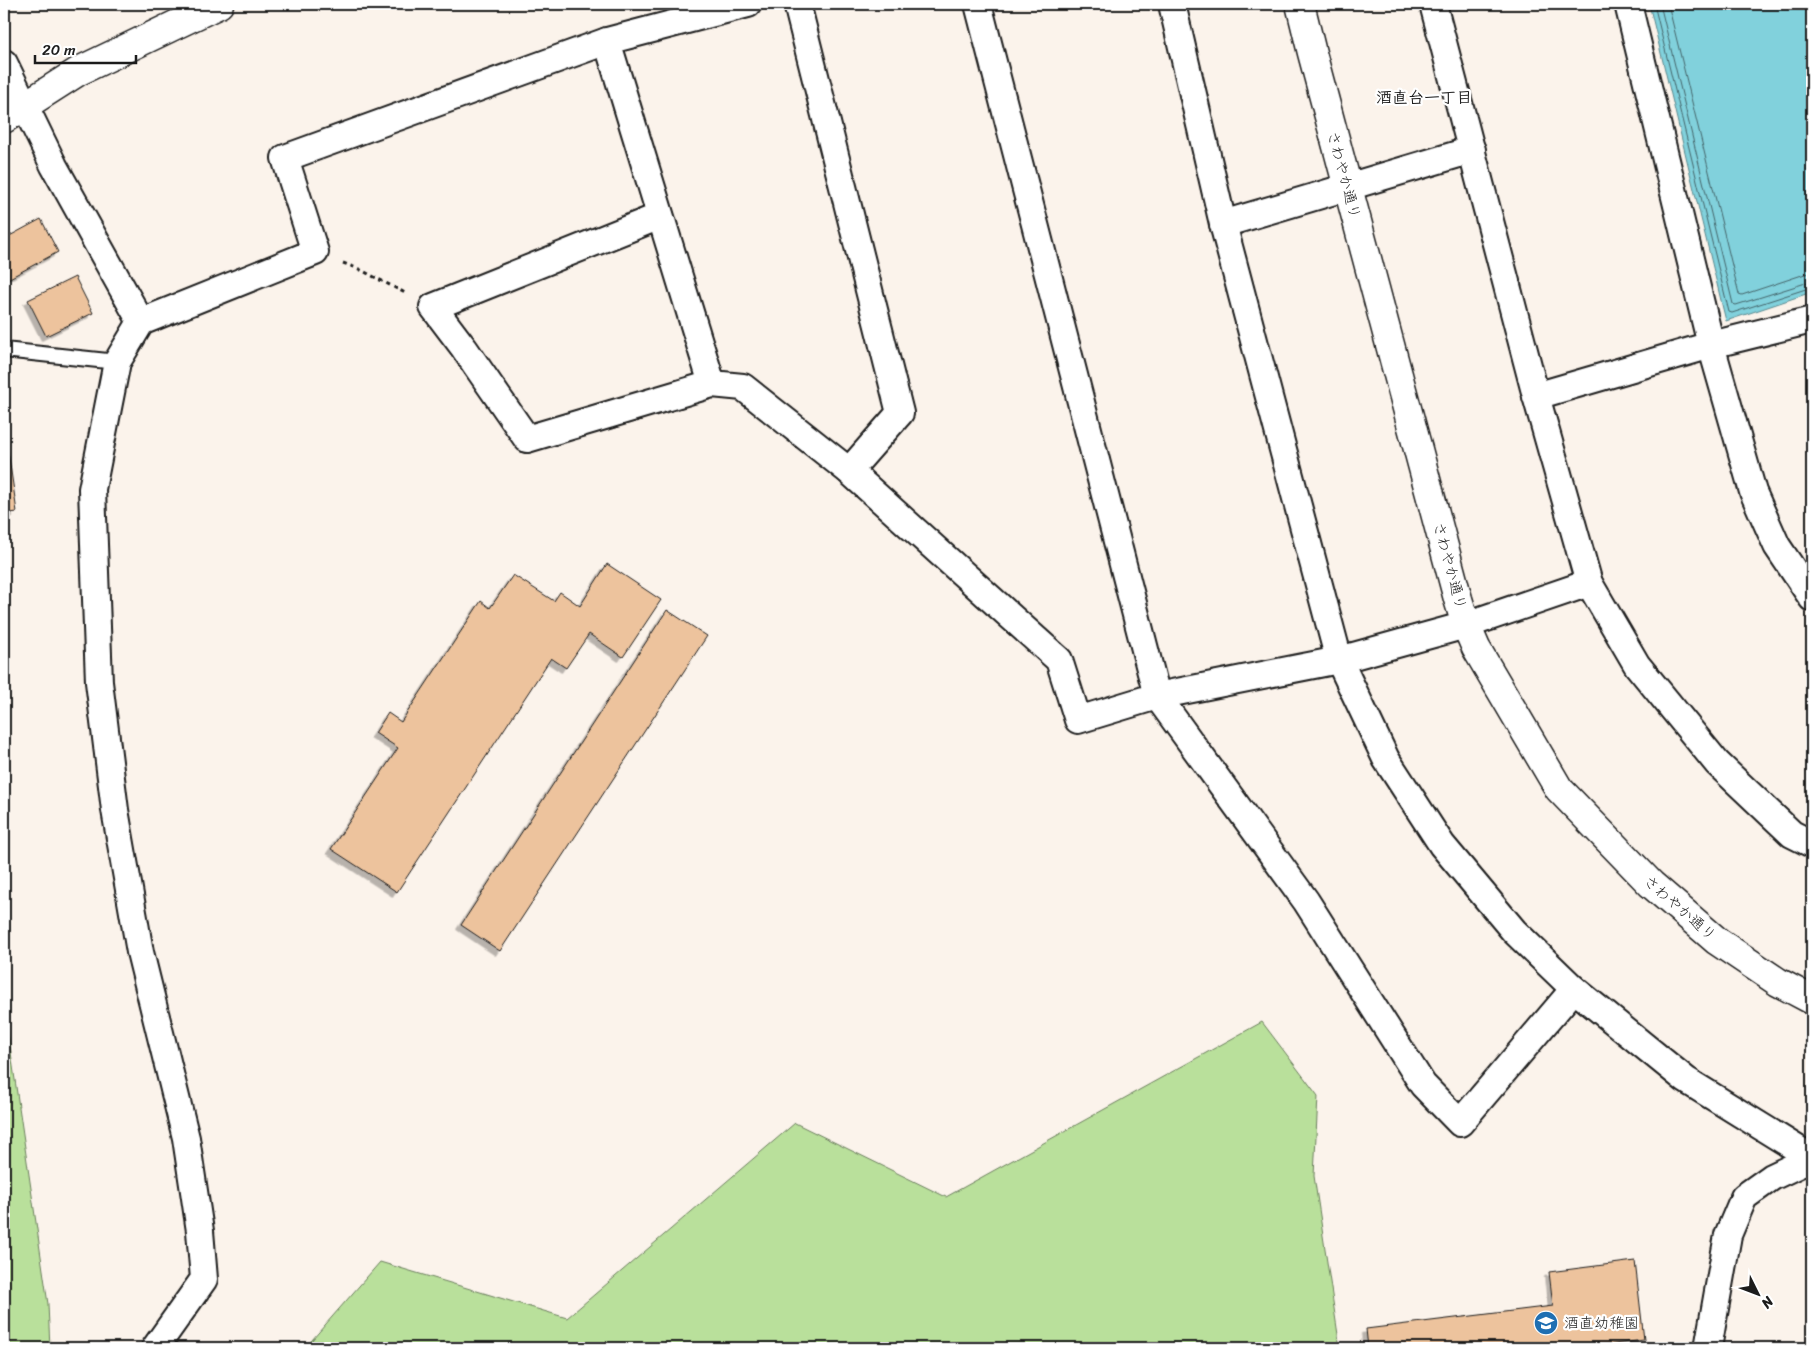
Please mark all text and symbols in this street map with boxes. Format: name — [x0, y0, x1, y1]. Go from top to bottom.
scale bar — [35, 32, 136, 64]
text: 20 m — [42, 37, 76, 63]
district label: 酒直台一丁目 — [1376, 83, 1472, 112]
street label: さわやか通り — [1320, 128, 1368, 222]
street label: さわやか通り — [1426, 519, 1474, 613]
street label: さわやか通り — [1638, 869, 1722, 947]
north arrow — [1734, 1270, 1784, 1320]
text: N — [1755, 1290, 1780, 1315]
school or university icon: 酒直幼稚園 — [1533, 1310, 1559, 1336]
place label: 酒直幼稚園 — [1564, 1310, 1639, 1336]

